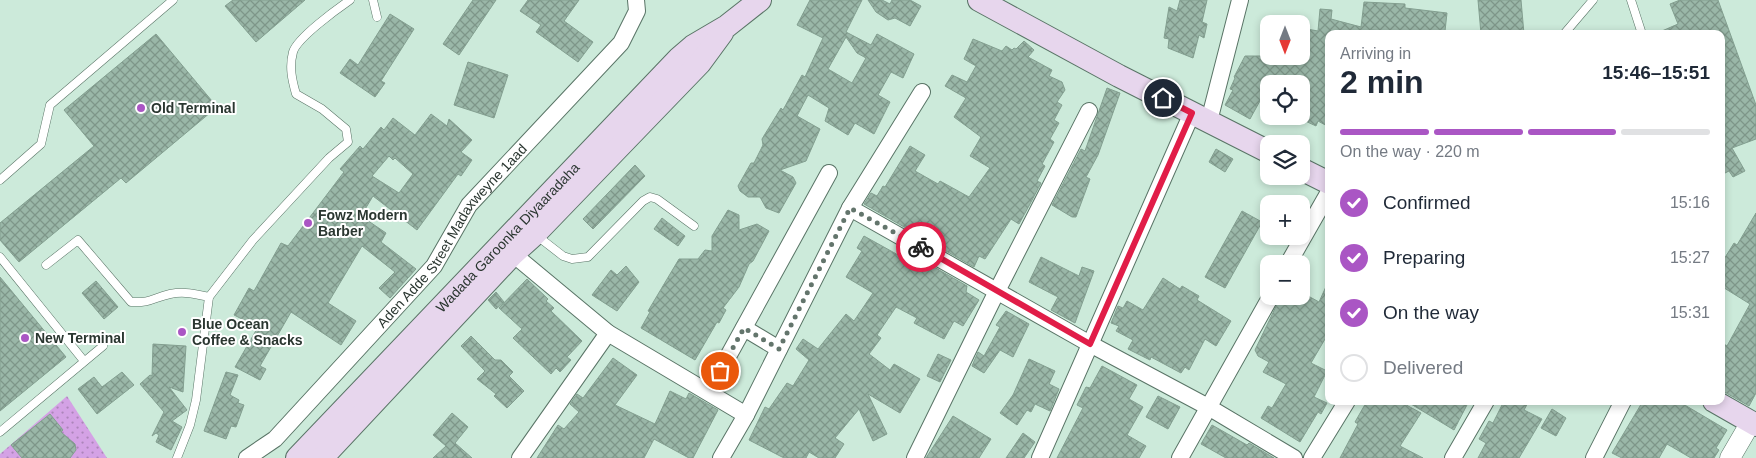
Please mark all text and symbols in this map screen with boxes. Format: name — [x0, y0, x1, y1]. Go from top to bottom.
north arrow — [1260, 15, 1310, 65]
map controls — [1260, 15, 1310, 305]
text: Arriving in — [1340, 45, 1411, 62]
text: 15:46–15:51 — [1602, 62, 1710, 83]
text: 2 min — [1340, 64, 1424, 100]
button: locate — [1260, 75, 1310, 125]
pin — [1142, 77, 1184, 119]
icon: home — [1149, 84, 1177, 112]
place label: Old Terminal — [151, 100, 236, 116]
marker: Old Terminal — [135, 102, 147, 114]
button: layers — [1260, 135, 1310, 185]
street label: Aden Adde Street Madaxweyne 1aad — [374, 141, 530, 331]
text: On the way · 220 m — [1340, 143, 1480, 160]
street label: Wadada Garoonka Diyaaradaha — [433, 159, 583, 315]
icon: check — [1340, 189, 1368, 217]
text: Confirmed — [1383, 192, 1471, 213]
text: 15:16 — [1670, 194, 1710, 211]
button: + — [1260, 195, 1310, 245]
place label: Fowz Modern Barber — [318, 207, 407, 239]
marker: Fowz Modern Barber — [302, 217, 314, 229]
courier — [896, 222, 946, 272]
icon: bike — [907, 233, 935, 261]
icon: check — [1340, 244, 1368, 272]
text: Preparing — [1383, 247, 1465, 268]
text: 15:27 — [1670, 249, 1710, 266]
button: − — [1260, 255, 1310, 305]
icon: check — [1340, 299, 1368, 327]
text: On the way — [1383, 302, 1479, 323]
text: 15:31 — [1670, 304, 1710, 321]
place label: Blue Ocean Coffee & Snacks — [192, 316, 303, 348]
marker: Blue Ocean Coffee & Snacks — [176, 326, 188, 338]
place label: New Terminal — [35, 330, 125, 346]
marker: New Terminal — [19, 332, 31, 344]
pin — [699, 350, 741, 392]
icon: bag — [706, 357, 734, 385]
text: Delivered — [1383, 357, 1463, 378]

